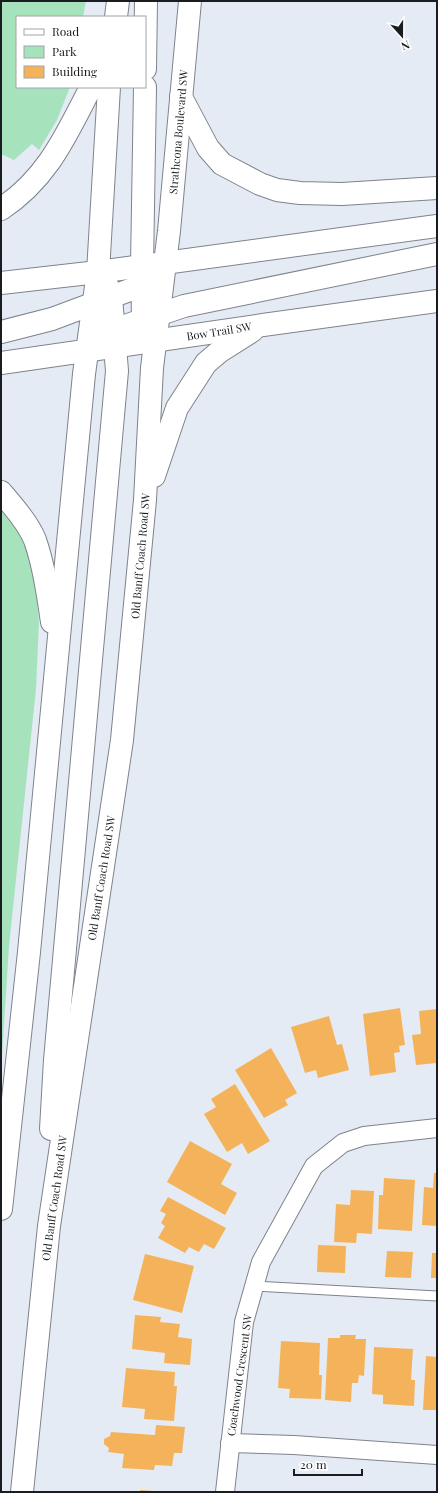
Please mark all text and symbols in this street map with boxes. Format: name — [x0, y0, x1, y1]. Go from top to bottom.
legend — [16, 16, 146, 88]
north arrow — [382, 16, 422, 56]
text: Road — [52, 23, 79, 39]
text: N — [399, 37, 412, 54]
text: Park — [52, 43, 77, 59]
text: Building — [52, 63, 98, 79]
street label: Strathcona Boulevard SW — [165, 69, 191, 195]
street label: Bow Trail SW — [185, 318, 253, 344]
street label: Old Banff Coach Road SW — [127, 492, 153, 620]
street label: Old Banff Coach Road SW — [84, 814, 118, 942]
street label: Old Banff Coach Road SW — [38, 1134, 70, 1262]
street label: Coachwood Crescent SW — [223, 1313, 255, 1437]
scale bar — [294, 1451, 362, 1477]
text: 20 m — [300, 1456, 327, 1472]

